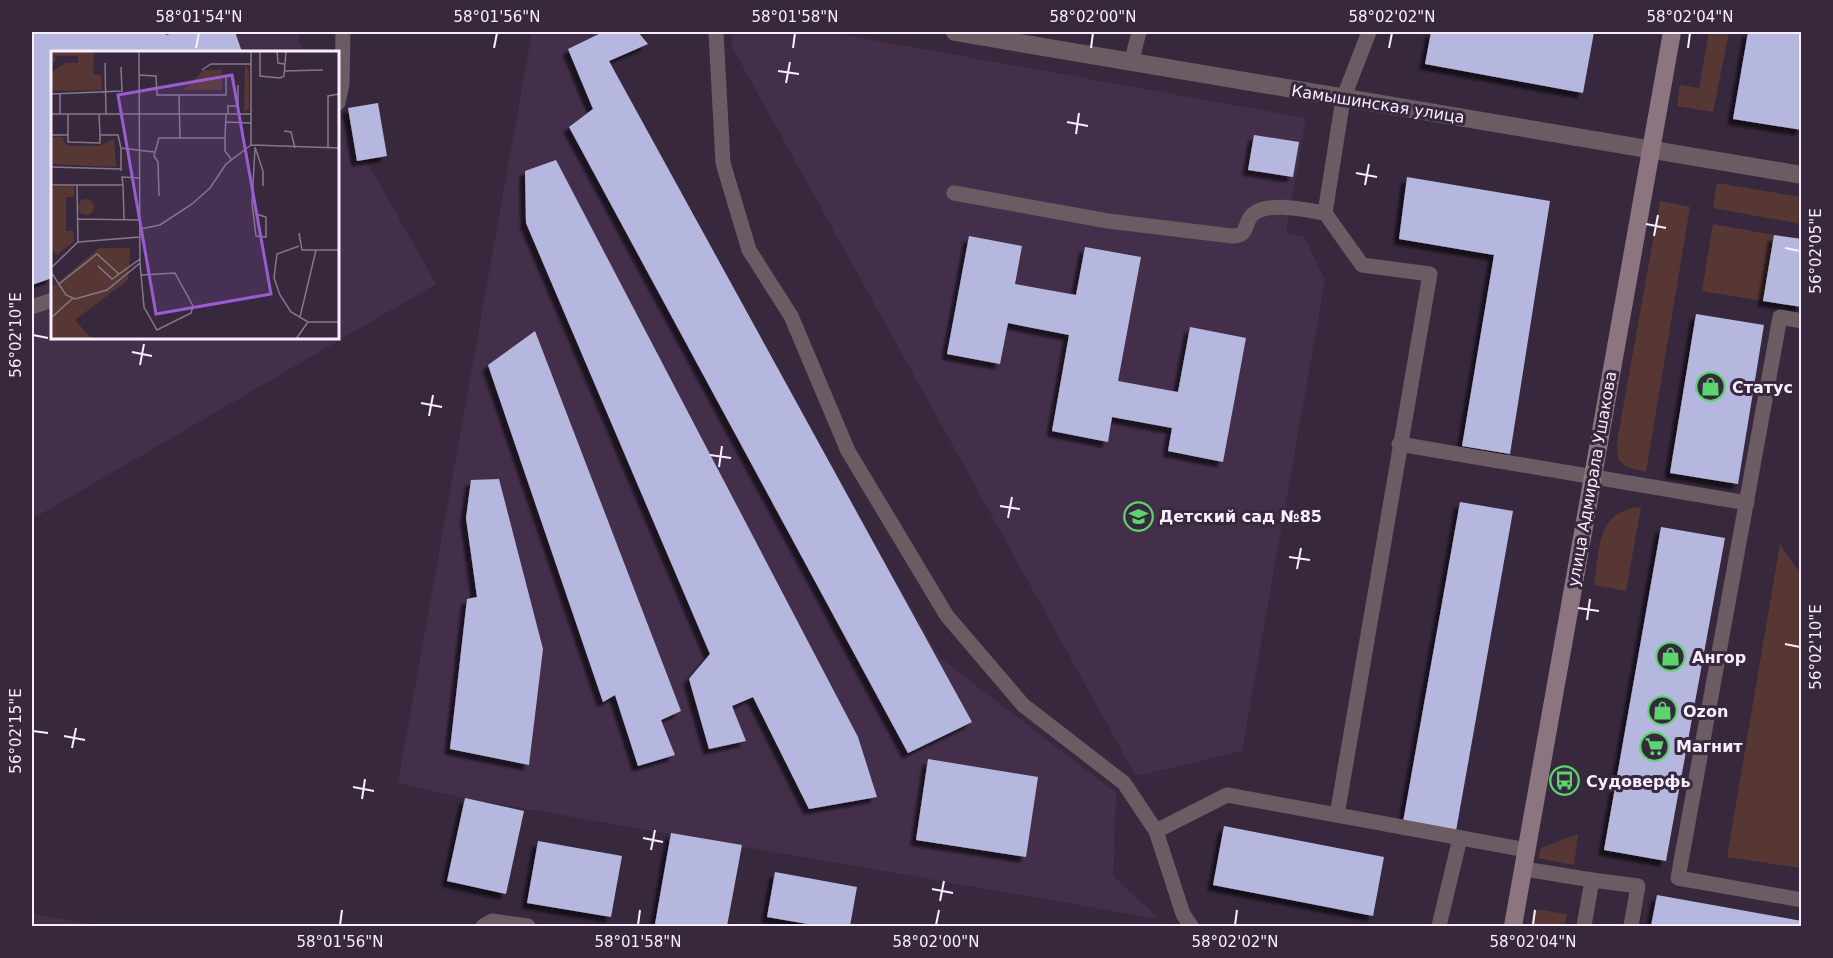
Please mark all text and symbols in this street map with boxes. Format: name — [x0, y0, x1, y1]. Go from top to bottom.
text: 58°01'54"N — [155, 8, 243, 26]
text: 58°01'56"N — [453, 8, 541, 26]
text: 58°01'58"N — [751, 8, 839, 26]
text: 58°02'00"N — [1049, 8, 1137, 26]
text: 58°02'02"N — [1348, 8, 1436, 26]
text: 58°02'04"N — [1646, 8, 1734, 26]
inset map — [51, 51, 339, 339]
street label: Камышинская улица — [1290, 81, 1466, 127]
text: 56°02'05"E — [1807, 208, 1825, 294]
text: 56°02'10"E — [7, 292, 25, 378]
street label: улица Адмирала Ушакова — [1564, 370, 1620, 588]
shop icon: Статус — [1695, 371, 1727, 403]
place label: Статус — [1732, 378, 1793, 397]
school or university icon: Детский сад №85 — [1122, 500, 1154, 532]
place label: Детский сад №85 — [1159, 507, 1322, 526]
text: 56°02'10"E — [1807, 604, 1825, 690]
shop icon: Ангор — [1655, 641, 1687, 673]
place label: Ангор — [1692, 648, 1746, 667]
text: 56°02'15"E — [7, 688, 25, 774]
shop icon: Ozon — [1646, 695, 1678, 727]
place label: Ozon — [1683, 702, 1728, 721]
supermarket icon: Магнит — [1639, 730, 1671, 762]
place label: Магнит — [1676, 737, 1743, 756]
bus stop icon: Судоверфь — [1549, 765, 1581, 797]
place label: Судоверфь — [1586, 772, 1691, 791]
text: 58°01'56"N — [296, 933, 384, 951]
text: 58°01'58"N — [594, 933, 682, 951]
text: 58°02'00"N — [892, 933, 980, 951]
text: 58°02'02"N — [1191, 933, 1279, 951]
text: 58°02'04"N — [1489, 933, 1577, 951]

